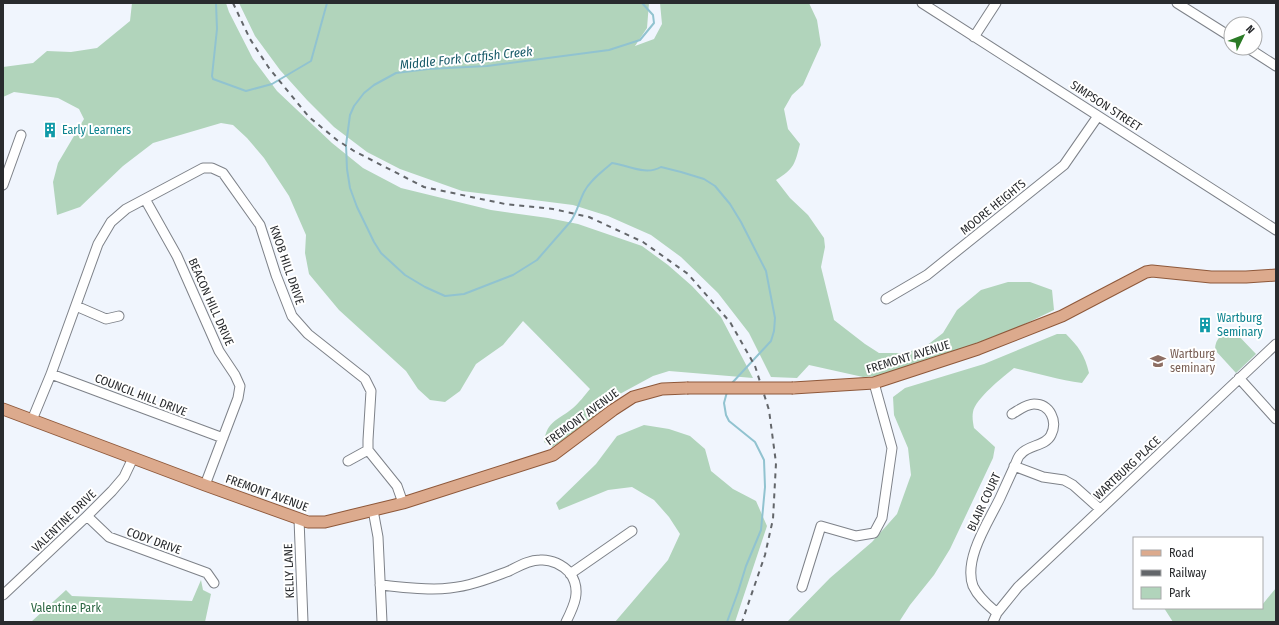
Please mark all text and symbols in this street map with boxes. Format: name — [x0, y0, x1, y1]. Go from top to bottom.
north arrow — [1223, 16, 1263, 56]
text: N — [1243, 23, 1257, 36]
water label: Middle Fork Catfish Creek — [399, 44, 534, 72]
street label: SIMPSON STREET — [1068, 78, 1145, 134]
building icon: Early Learners — [41, 121, 59, 139]
place label: Early Learners — [62, 123, 131, 137]
street label: MOORE HEIGHTS — [958, 176, 1029, 238]
street label: KNOB HILL DRIVE — [267, 224, 307, 307]
street label: BEACON HILL DRIVE — [185, 256, 237, 348]
place label: Wartburg Seminary — [1217, 311, 1264, 339]
building icon: Wartburg Seminary — [1196, 316, 1214, 334]
street label: FREMONT AVENUE — [864, 337, 952, 376]
place label: Wartburg seminary — [1170, 347, 1216, 375]
school or university icon: Wartburg seminary — [1149, 352, 1167, 370]
street label: COUNCIL HILL DRIVE — [93, 371, 189, 419]
street label: FREMONT AVENUE — [543, 386, 622, 448]
street label: WARTBURG PLACE — [1091, 433, 1164, 503]
street label: BLAIR COURT — [964, 470, 1004, 534]
street label: FREMONT AVENUE — [224, 472, 311, 515]
street label: VALENTINE DRIVE — [29, 487, 99, 555]
street label: CODY DRIVE — [125, 525, 184, 557]
legend — [1133, 537, 1263, 609]
street label: KELLY LANE — [281, 543, 297, 599]
text: Road — [1169, 546, 1194, 560]
text: Railway — [1169, 566, 1207, 580]
text: Park — [1169, 586, 1191, 600]
park label: Valentine Park — [31, 601, 101, 615]

